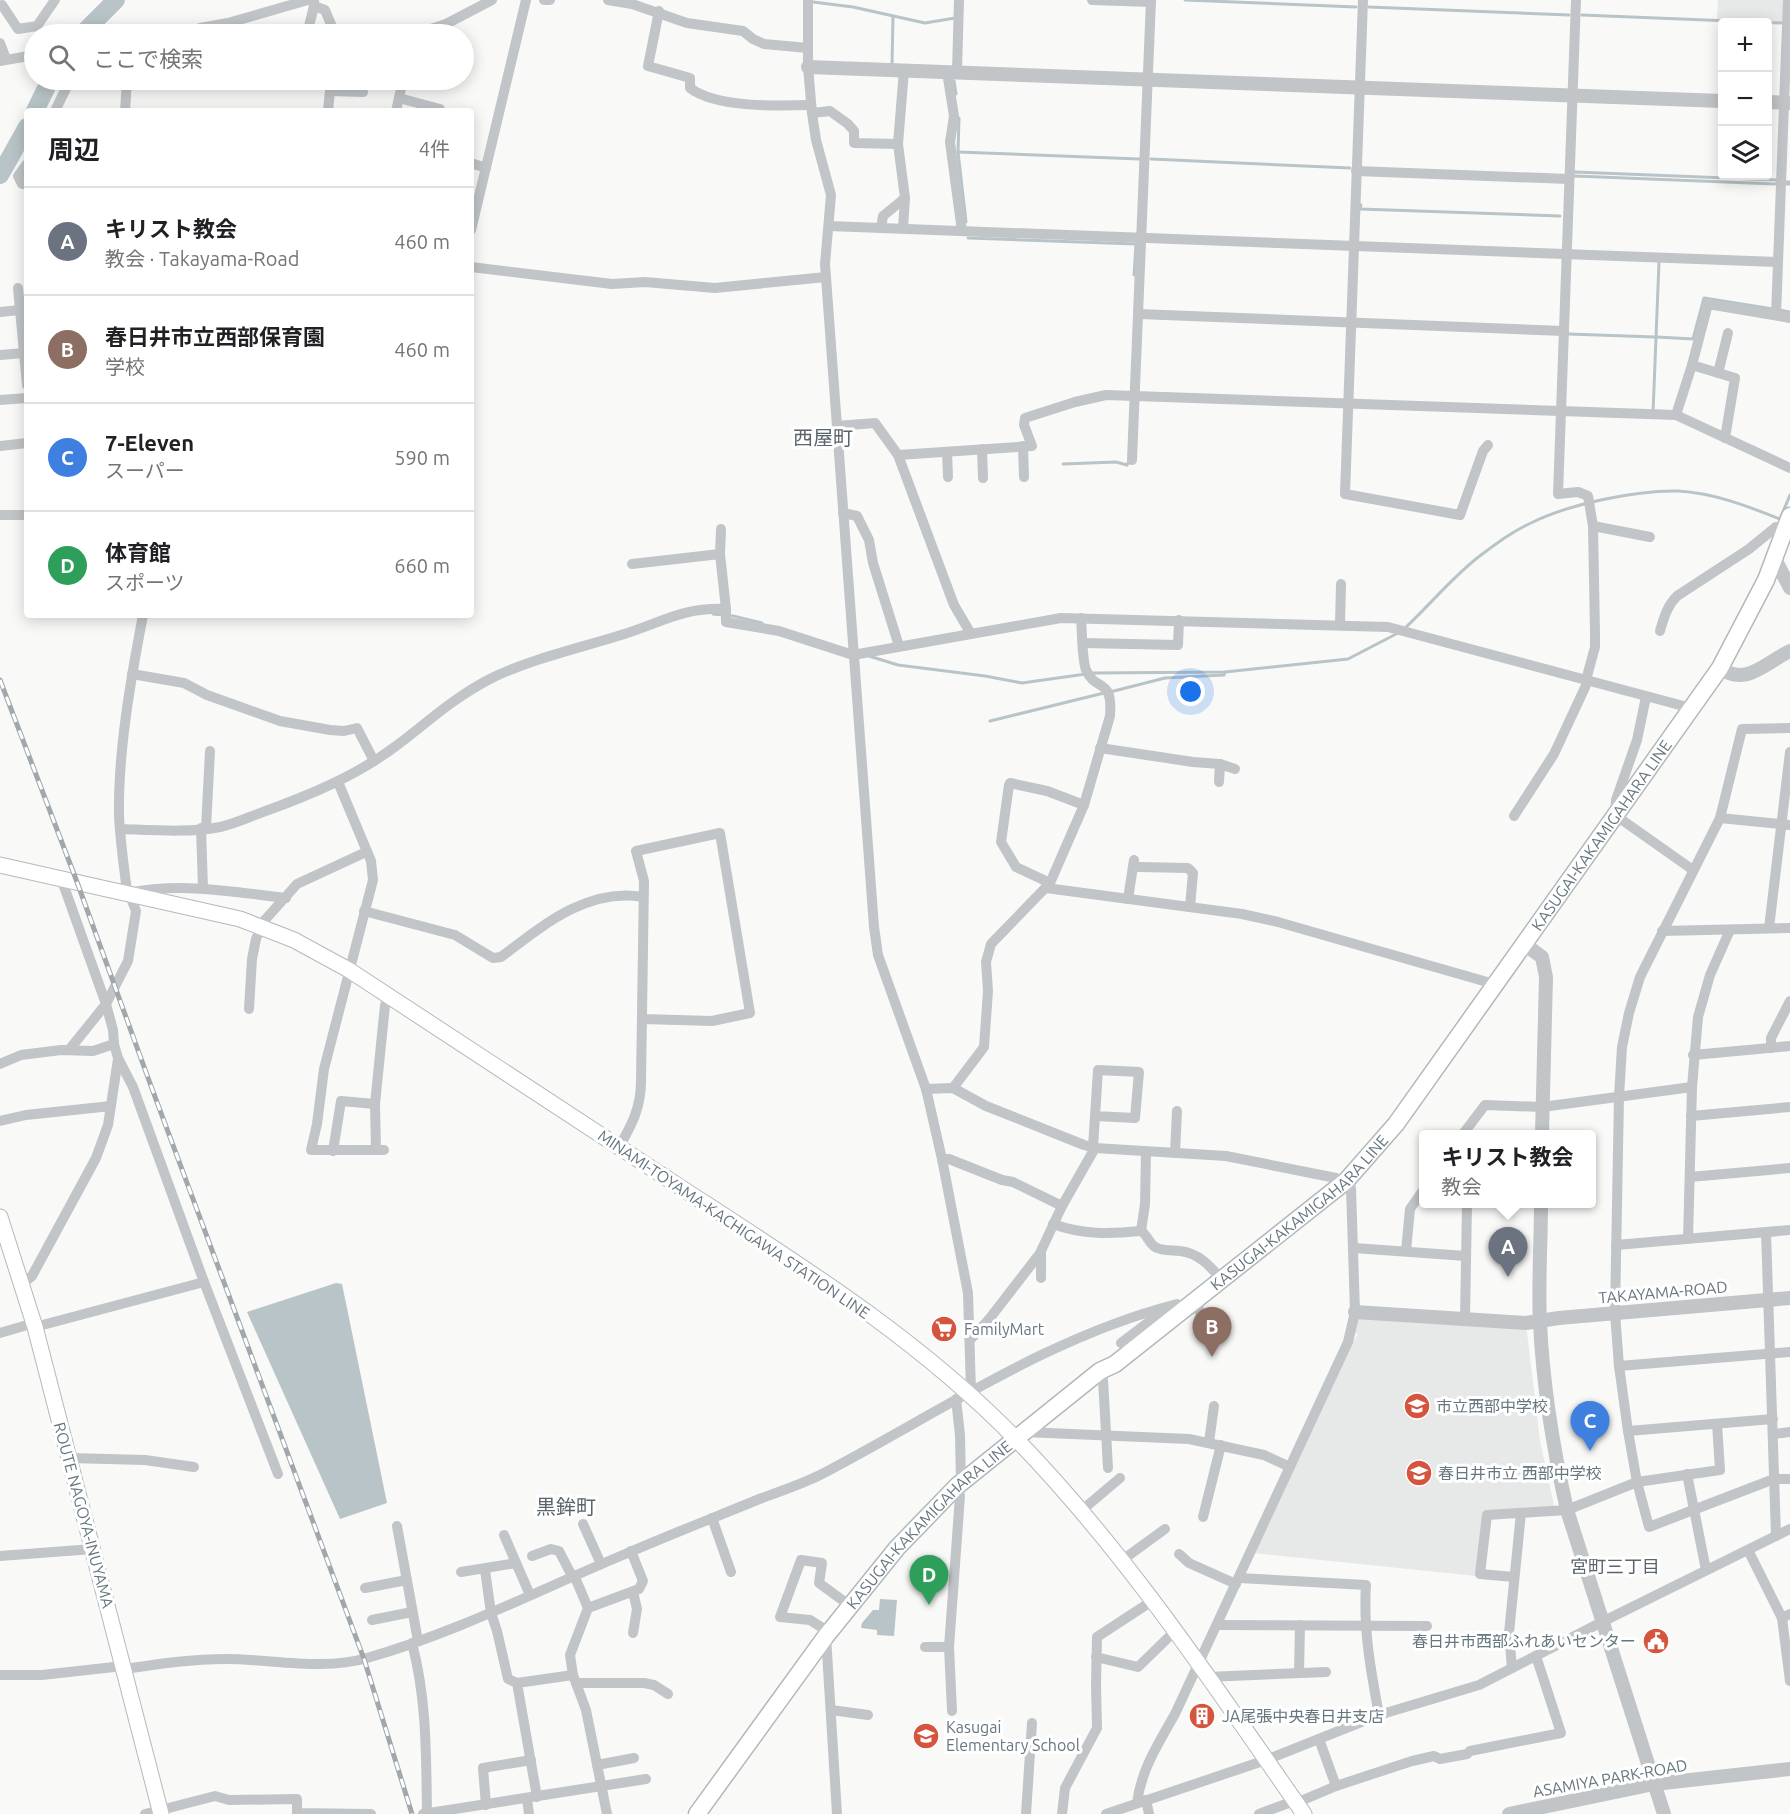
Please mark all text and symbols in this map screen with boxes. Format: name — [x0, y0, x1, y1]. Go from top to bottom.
map controls — [1718, 18, 1772, 180]
button: + — [1718, 18, 1772, 72]
search box — [24, 24, 474, 90]
icon: search — [45, 41, 78, 74]
text: ここで検索 — [93, 46, 203, 71]
button: − — [1718, 72, 1772, 126]
button: layers — [1718, 126, 1772, 180]
text: 周辺 — [48, 135, 100, 164]
text: 4件 — [419, 137, 450, 160]
text: キリスト教会 — [105, 216, 237, 241]
text: A — [60, 230, 75, 253]
text: 460 m — [394, 230, 450, 253]
text: 教会 · Takayama-Road — [105, 247, 299, 270]
text: 春日井市立西部保育園 — [105, 324, 325, 349]
text: B — [61, 338, 74, 361]
text: 460 m — [394, 338, 450, 361]
text: 学校 — [105, 355, 145, 378]
district label: 西屋町 — [793, 426, 853, 449]
text: 7-Eleven — [105, 430, 194, 455]
text: C — [61, 446, 74, 469]
text: 590 m — [394, 446, 450, 469]
text: スーパー — [105, 459, 185, 482]
text: 体育館 — [105, 540, 171, 565]
text: D — [60, 554, 75, 577]
text: 660 m — [394, 554, 450, 577]
text: スポーツ — [105, 571, 185, 594]
your location — [1176, 677, 1205, 706]
street label: KASUGAI-KAKAMIGAHARA LINE — [1527, 737, 1675, 934]
street label: MINAMI-TOYAMA-KACHIGAWA STATION LINE — [595, 1126, 873, 1322]
popup — [1419, 1130, 1596, 1208]
street label: KASUGAI-KAKAMIGAHARA LINE — [1207, 1131, 1391, 1294]
text: キリスト教会 — [1441, 1144, 1574, 1169]
text: 教会 — [1441, 1175, 1481, 1198]
pin: A — [1488, 1228, 1528, 1277]
street label: TAKAYAMA-ROAD — [1598, 1277, 1728, 1307]
pin: B — [1192, 1308, 1232, 1357]
supermarket icon: FamilyMart — [929, 1314, 959, 1344]
place label: FamilyMart — [964, 1320, 1045, 1338]
school or university icon: 市立西部中学校 — [1402, 1391, 1432, 1421]
place label: 市立西部中学校 — [1436, 1397, 1548, 1415]
pin: C — [1570, 1402, 1610, 1451]
street label: ROUTE NAGOYA-INUYAMA — [51, 1420, 118, 1610]
street label: KASUGAI-KAKAMIGAHARA LINE — [843, 1437, 1015, 1612]
school or university icon: 春日井市立 西部中学校 — [1404, 1458, 1434, 1488]
place label: 春日井市立 西部中学校 — [1438, 1464, 1602, 1482]
district label: 黒鉾町 — [536, 1495, 596, 1518]
pin: D — [910, 1556, 948, 1605]
district label: 宮町三丁目 — [1570, 1556, 1660, 1576]
public building icon: 春日井市西部ふれあいセンター — [1641, 1626, 1671, 1656]
place label: 春日井市西部ふれあいセンター — [1412, 1632, 1636, 1650]
building icon: JA尾張中央春日井支店 — [1187, 1701, 1217, 1731]
place label: JA尾張中央春日井支店 — [1222, 1707, 1384, 1725]
place label: Kasugai Elementary School — [946, 1718, 1080, 1754]
school or university icon: Kasugai Elementary School — [911, 1721, 941, 1751]
street label: ASAMIYA PARK-ROAD — [1531, 1756, 1689, 1800]

